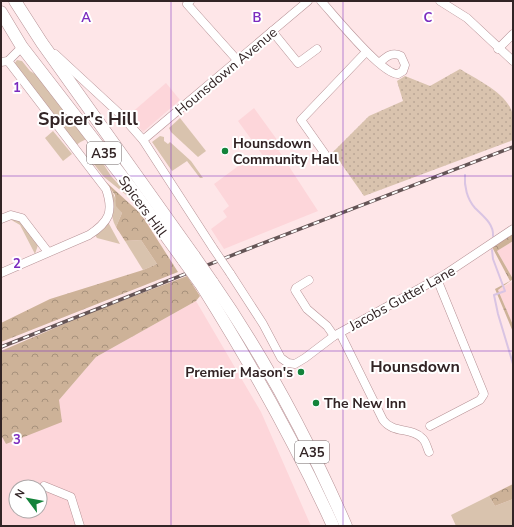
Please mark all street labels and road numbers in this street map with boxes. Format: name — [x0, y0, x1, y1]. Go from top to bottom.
street label: Hounsdown Avenue — [171, 23, 281, 120]
road number: A35 — [87, 142, 121, 164]
street label: Spicers Hill — [114, 172, 172, 241]
street label: Jacobs Gutter Lane — [345, 261, 459, 336]
road number: A35 — [295, 441, 329, 463]

